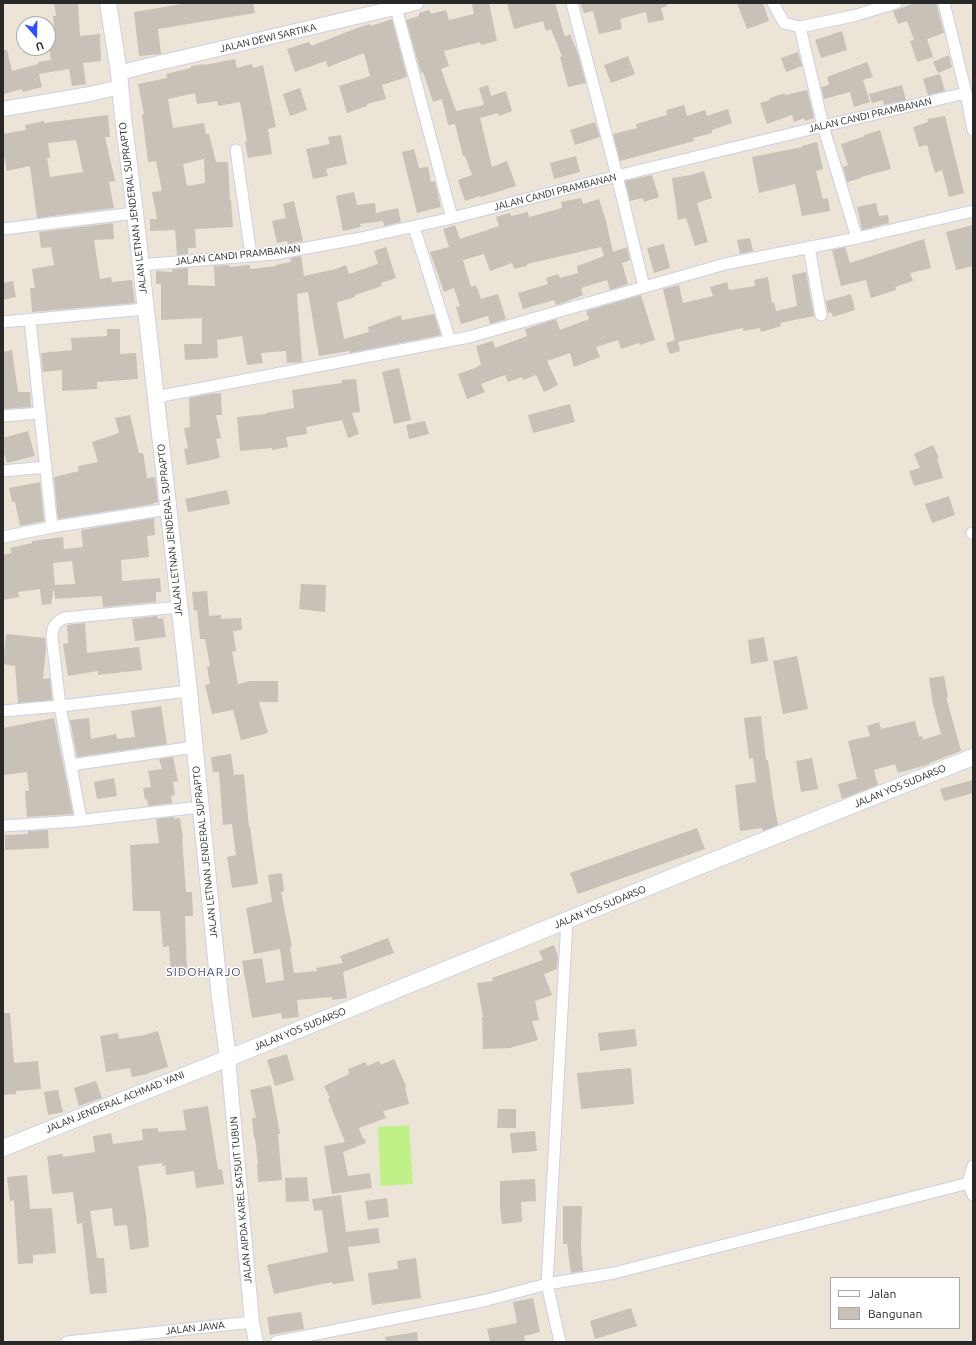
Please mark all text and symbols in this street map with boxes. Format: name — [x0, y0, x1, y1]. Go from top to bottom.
north arrow — [16, 16, 56, 56]
street label: JALAN DEWI SARTIKA — [219, 21, 317, 55]
text: U — [34, 39, 45, 53]
street label: JALAN CANDI PRAMBANAN — [807, 95, 933, 135]
street label: JALAN LETNAN JENDERAL SUPRAPTO — [117, 121, 149, 295]
street label: JALAN CANDI PRAMBANAN — [492, 171, 618, 213]
street label: JALAN CANDI PRAMBANAN — [175, 242, 301, 268]
street label: JALAN LETNAN JENDERAL SUPRAPTO — [155, 443, 185, 617]
street label: JALAN YOS SUDARSO — [852, 762, 948, 810]
street label: JALAN LETNAN JENDERAL SUPRAPTO — [190, 765, 220, 939]
street label: JALAN YOS SUDARSO — [552, 883, 648, 931]
district label: SIDOHARJO — [166, 965, 242, 979]
street label: JALAN YOS SUDARSO — [252, 1005, 348, 1053]
street label: JALAN JENDERAL ACHMAD YANI — [44, 1069, 186, 1135]
street label: JALAN AIPDA KAREL SATSUIT TUBUN — [228, 1116, 254, 1284]
legend — [830, 1277, 960, 1329]
text: Jalan — [868, 1287, 896, 1300]
text: Bangunan — [868, 1307, 922, 1320]
street label: JALAN JAWA — [165, 1319, 225, 1337]

